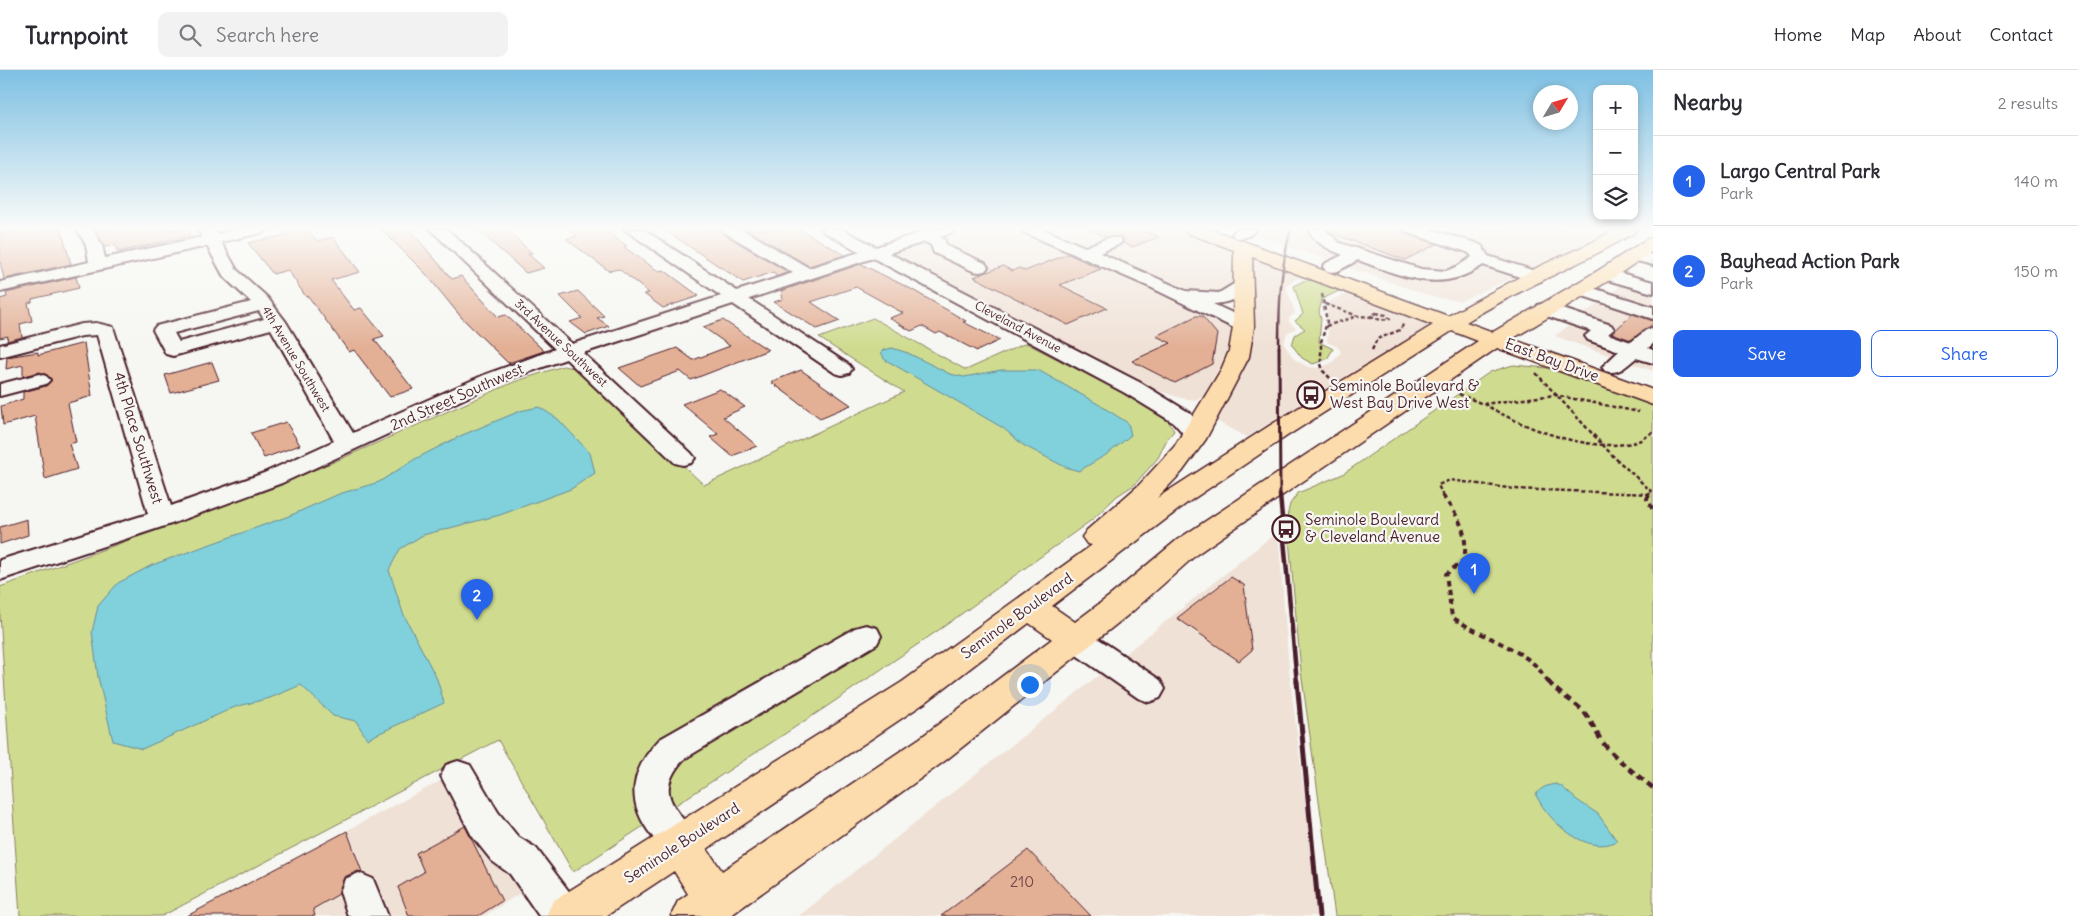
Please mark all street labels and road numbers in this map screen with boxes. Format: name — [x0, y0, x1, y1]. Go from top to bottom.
street label: 3rd Avenue Southwest — [512, 296, 611, 389]
street label: Cleveland Avenue — [972, 297, 1064, 356]
street label: 4th Avenue Southwest — [259, 303, 334, 414]
street label: East Bay Drive — [1503, 334, 1602, 385]
street label: 2nd Street Southwest — [387, 359, 526, 434]
street label: 4th Place Southwest — [109, 370, 168, 506]
street label: Seminole Boulevard — [957, 568, 1077, 663]
street label: Seminole Boulevard — [620, 798, 743, 887]

